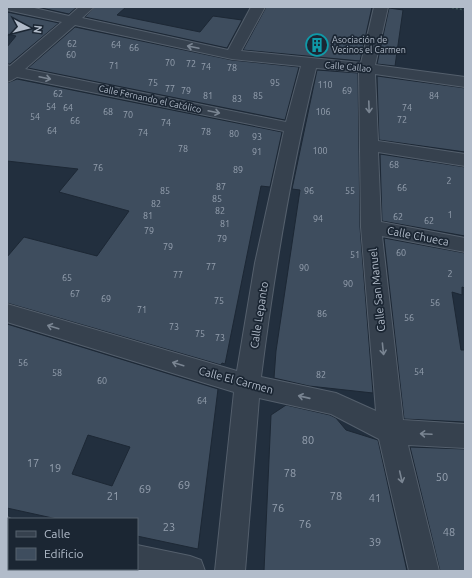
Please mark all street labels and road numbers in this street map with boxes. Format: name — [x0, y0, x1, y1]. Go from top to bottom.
street label: Calle Callao — [324, 60, 372, 74]
street label: Calle Fernando el Católico — [98, 83, 202, 115]
street label: Calle Chueca — [386, 224, 450, 248]
street label: Calle San Manuel — [367, 248, 387, 332]
street label: Calle Lepanto — [248, 281, 270, 349]
street label: Calle El Carmen — [197, 364, 275, 396]

